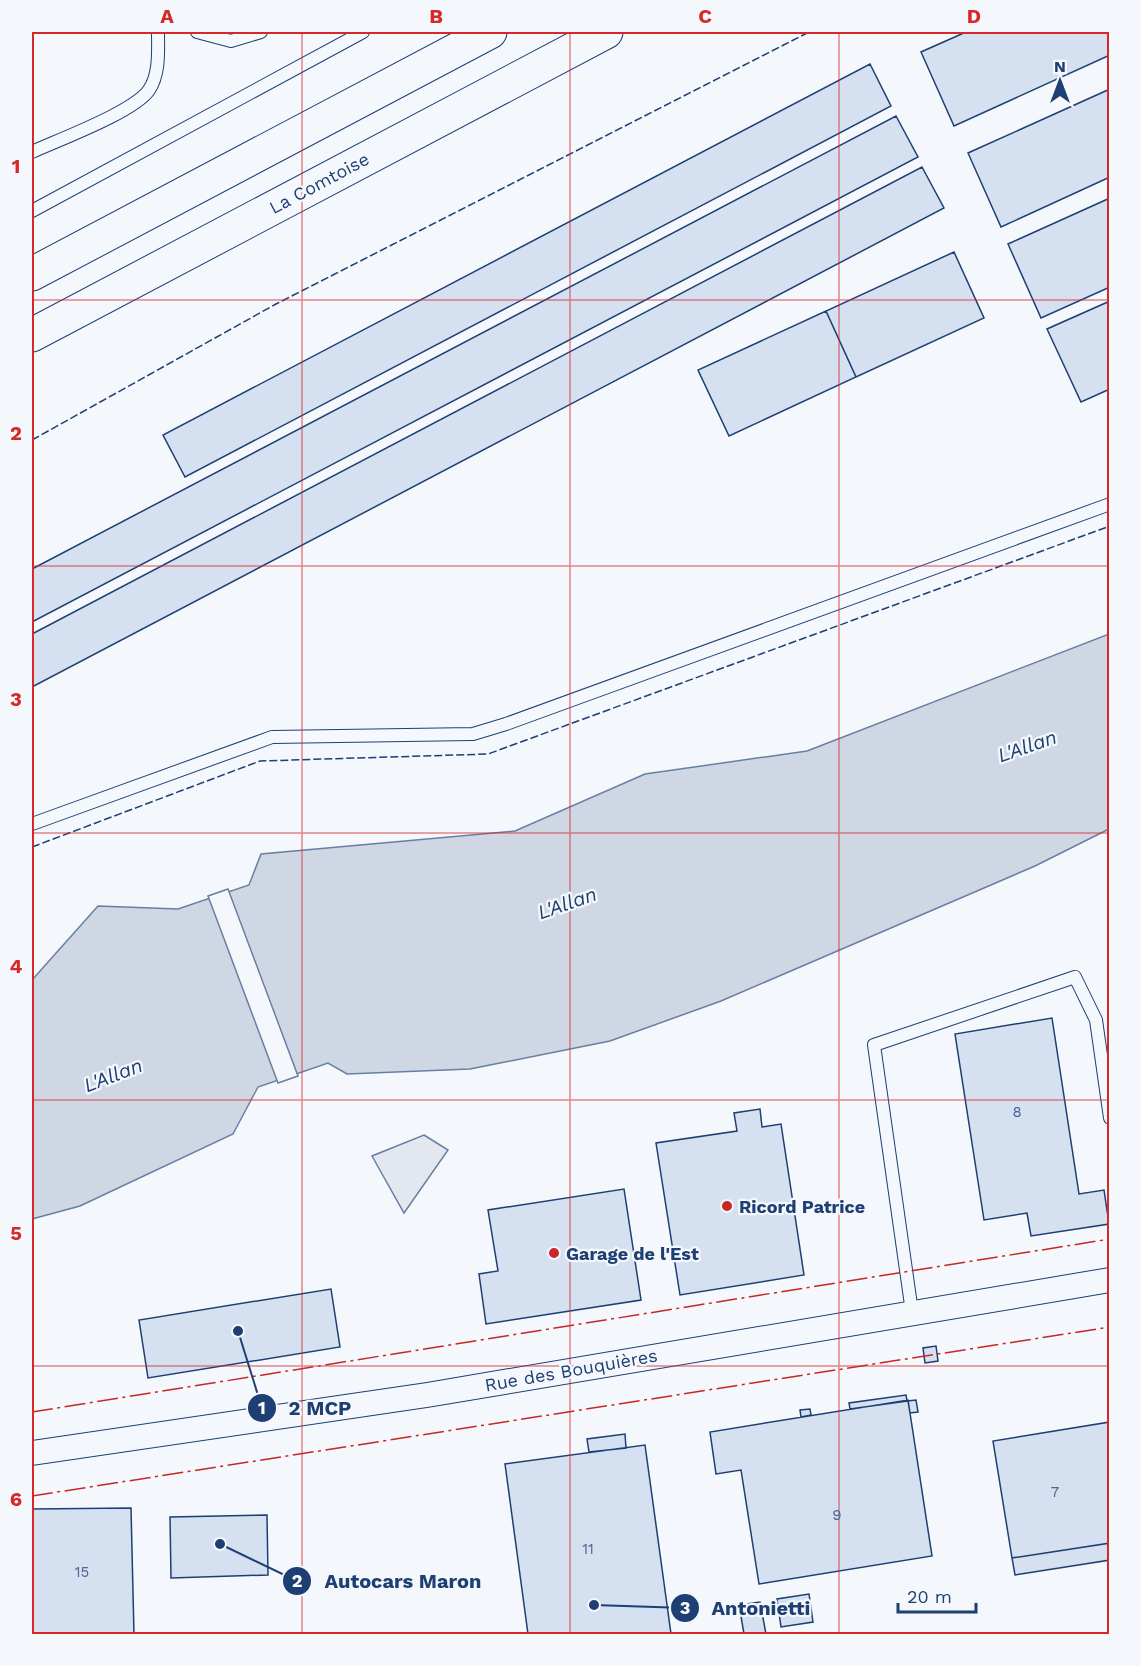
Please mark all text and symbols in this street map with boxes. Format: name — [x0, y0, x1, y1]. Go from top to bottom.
text: A — [160, 4, 174, 28]
text: B — [429, 4, 443, 28]
text: C — [698, 4, 712, 28]
text: D — [967, 4, 981, 28]
north arrow — [1030, 51, 1090, 111]
text: N — [1054, 57, 1066, 76]
street label: La Comtoise — [266, 148, 372, 218]
text: 1 — [12, 154, 20, 178]
text: 2 — [10, 421, 22, 445]
text: 3 — [10, 687, 22, 711]
water label: L'Allan — [994, 725, 1060, 767]
water label: L'Allan — [534, 882, 600, 924]
text: 4 — [10, 954, 23, 978]
water label: L'Allan — [80, 1053, 146, 1097]
house number: 8 — [1012, 1103, 1022, 1121]
place label: Ricord Patrice — [739, 1196, 865, 1217]
marker: Ricord Patrice — [720, 1199, 734, 1213]
text: 5 — [10, 1221, 22, 1245]
place label: Garage de l'Est — [566, 1243, 699, 1264]
marker: Garage de l'Est — [547, 1246, 561, 1260]
street label: Rue des Bouquières — [483, 1344, 659, 1396]
callout: 2 MCP — [247, 1389, 363, 1427]
text: 2 MCP — [289, 1396, 351, 1420]
text: 1 — [258, 1397, 266, 1418]
house number: 7 — [1051, 1483, 1059, 1501]
text: 6 — [10, 1487, 22, 1511]
house number: 9 — [832, 1506, 842, 1524]
house number: 11 — [582, 1540, 594, 1558]
callout: Autocars Maron — [282, 1562, 493, 1600]
house number: 15 — [75, 1563, 89, 1581]
text: Autocars Maron — [325, 1569, 481, 1593]
text: 2 — [292, 1570, 302, 1591]
scale bar — [898, 1576, 976, 1614]
text: 20 m — [907, 1586, 952, 1607]
callout: Antonietti — [670, 1589, 822, 1627]
text: Antonietti — [712, 1596, 810, 1620]
text: 3 — [680, 1597, 690, 1618]

